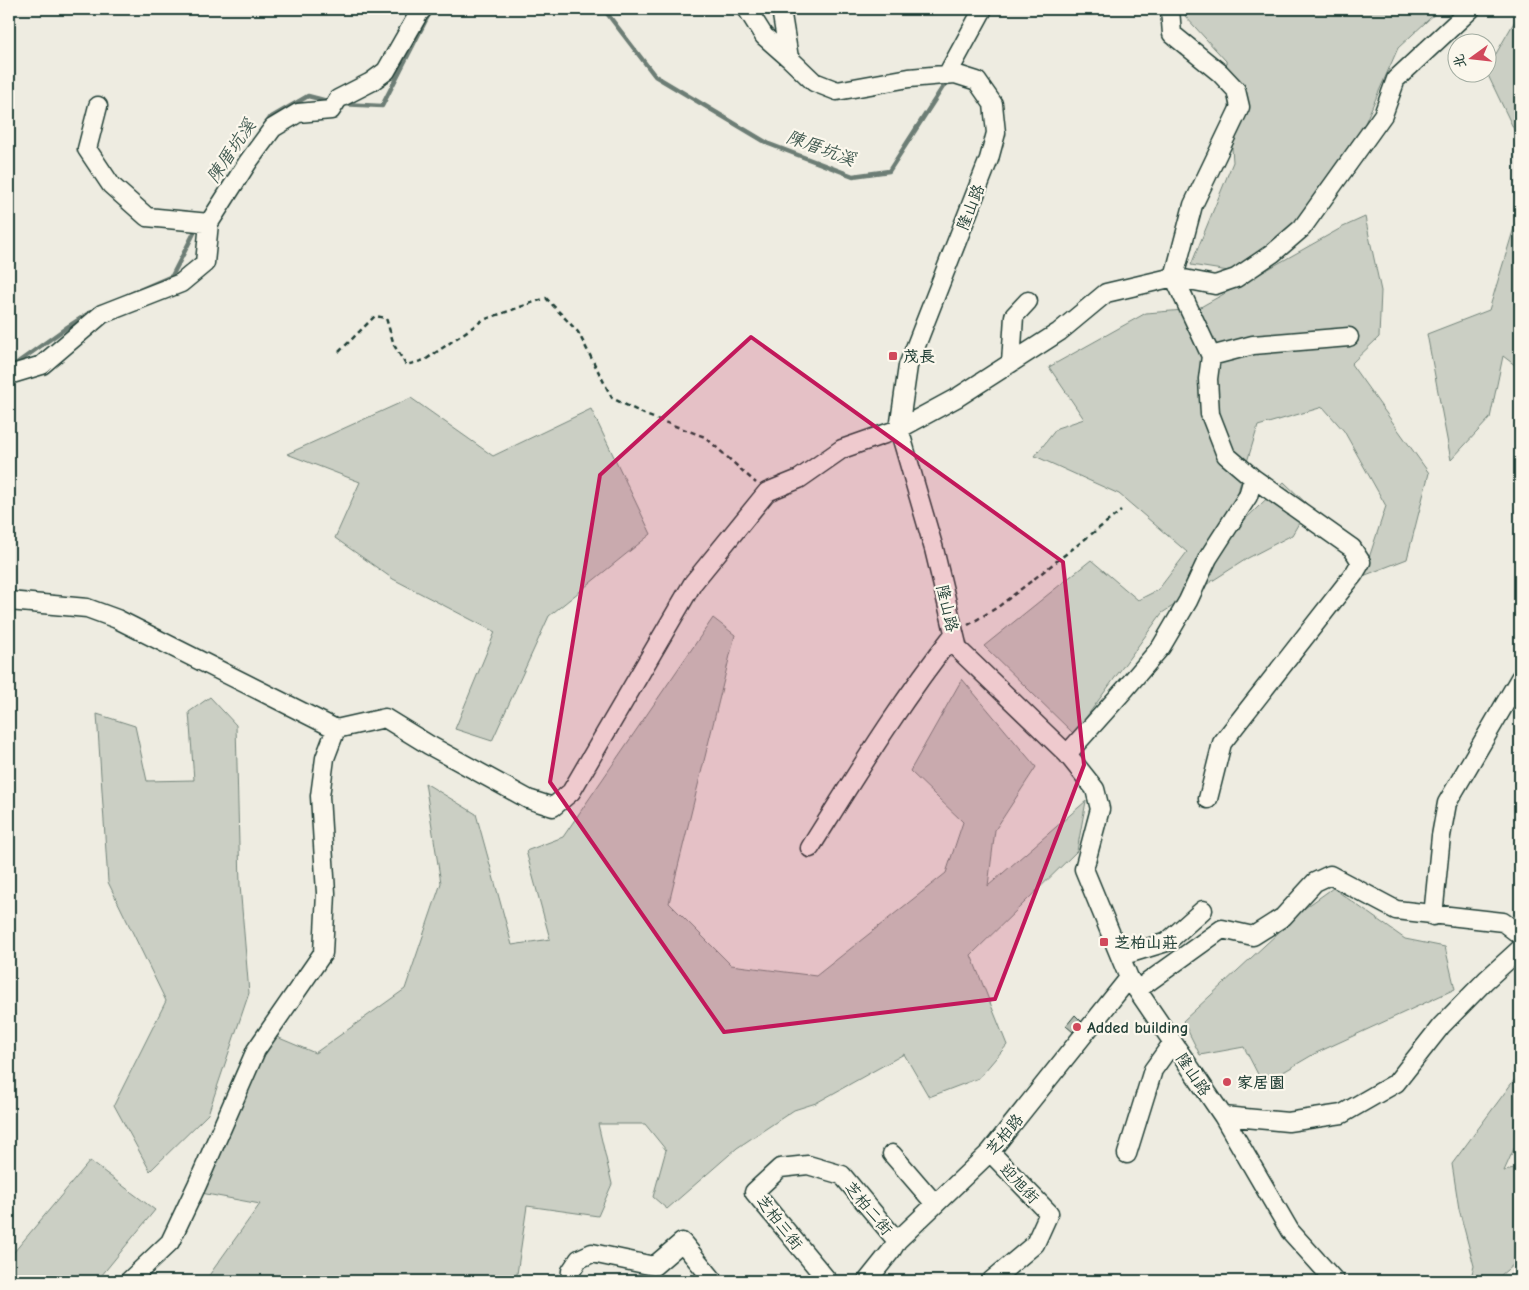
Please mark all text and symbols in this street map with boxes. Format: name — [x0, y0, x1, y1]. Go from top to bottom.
north arrow — [1446, 32, 1496, 82]
text: 北 — [1450, 52, 1470, 70]
water label: 陳厝坑溪 — [203, 115, 261, 187]
water label: 陳厝坑溪 — [783, 126, 859, 171]
street label: 隆山路 — [954, 182, 988, 233]
place label: 茂長 — [903, 348, 935, 366]
marker: 茂長 — [887, 350, 899, 362]
street label: 隆山路 — [933, 583, 961, 634]
place label: 芝柏山莊 — [1114, 934, 1178, 952]
marker: 芝柏山莊 — [1098, 936, 1110, 948]
place label: Added building — [1087, 1019, 1189, 1037]
marker: Added building — [1071, 1021, 1083, 1033]
street label: 隆山路 — [1172, 1050, 1214, 1099]
place label: 家居園 — [1237, 1074, 1285, 1092]
marker: 家居園 — [1221, 1076, 1233, 1088]
street label: 芝柏路 — [982, 1110, 1027, 1159]
street label: 迎旭街 — [996, 1160, 1042, 1207]
street label: 芝柏二街 — [841, 1178, 896, 1239]
street label: 芝柏三街 — [752, 1192, 806, 1253]

